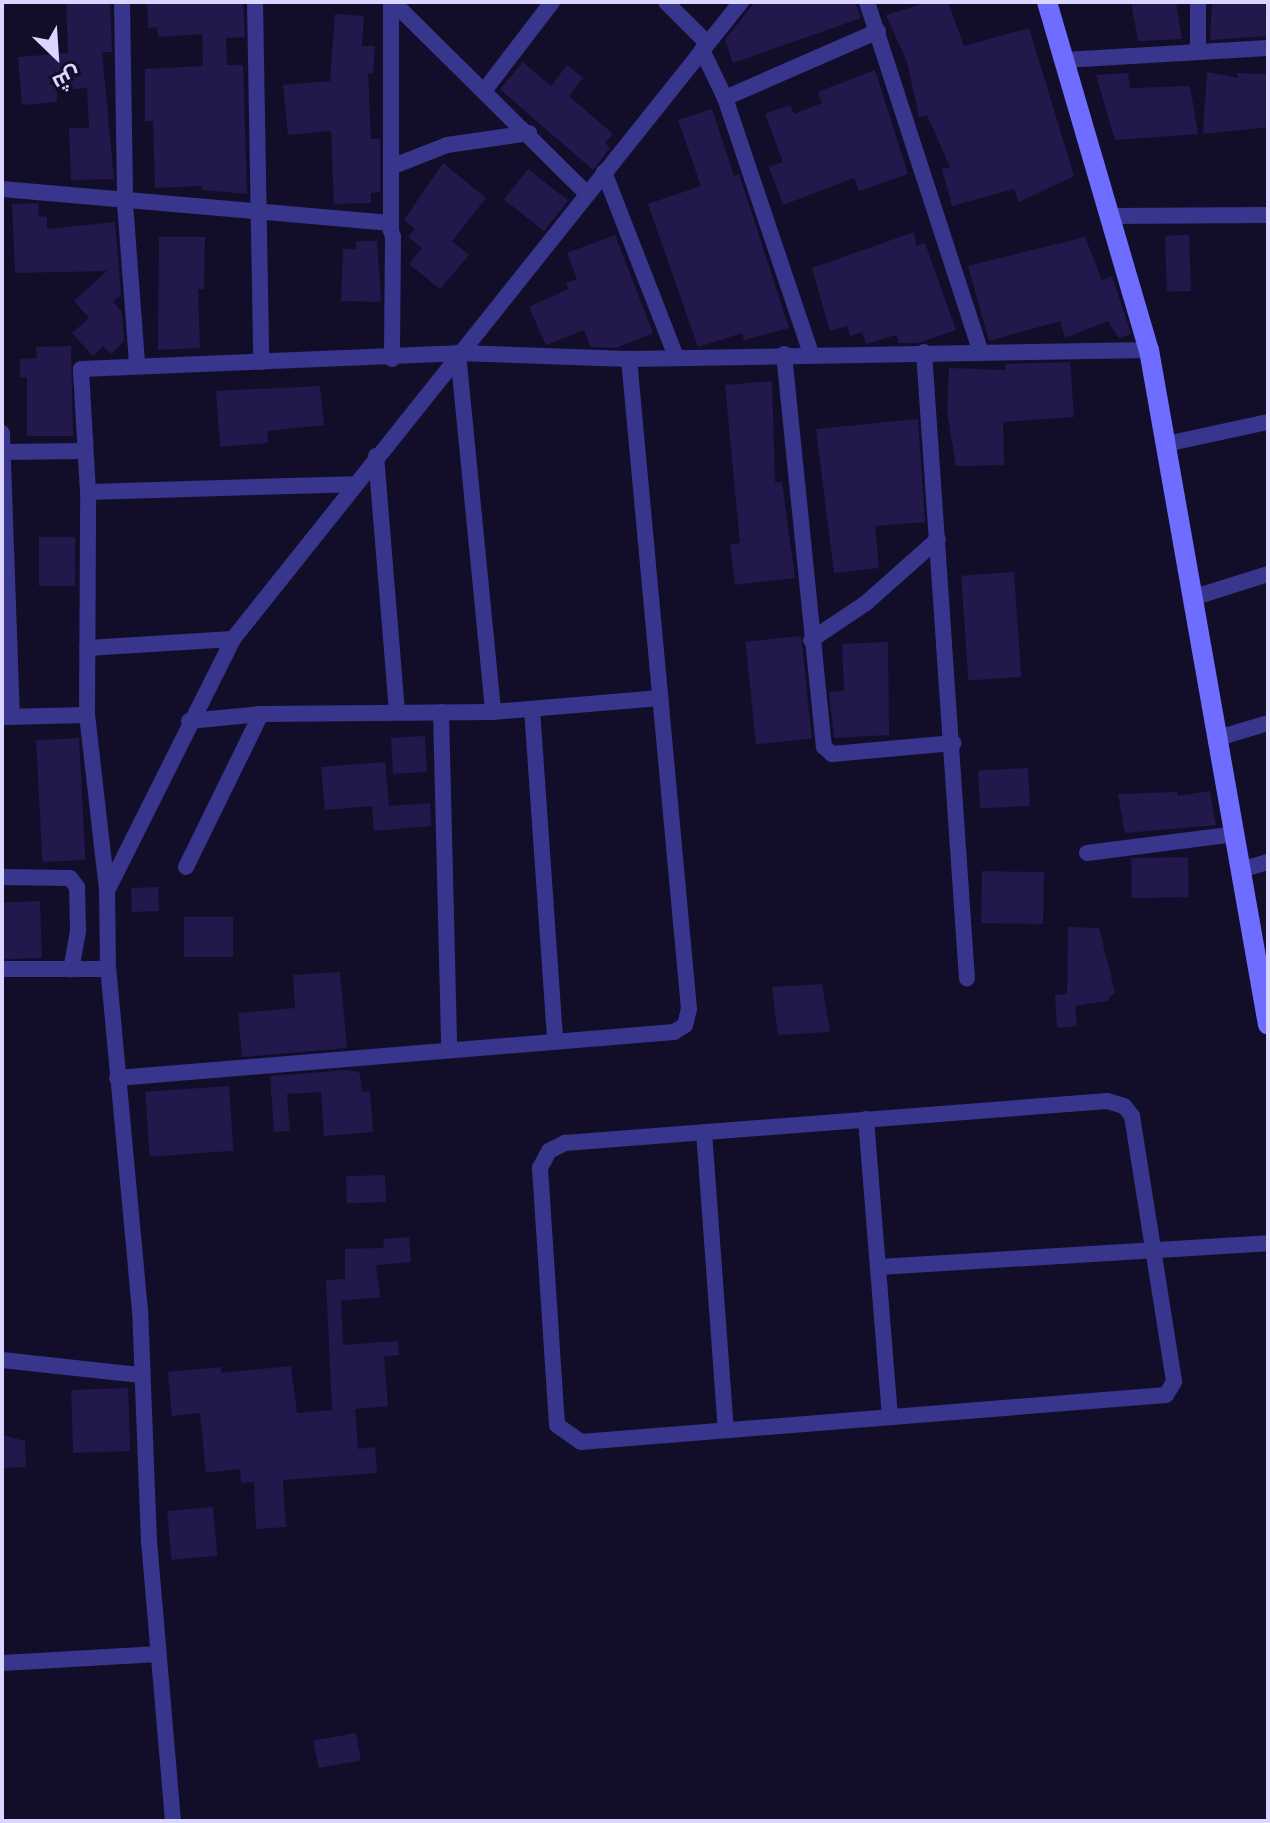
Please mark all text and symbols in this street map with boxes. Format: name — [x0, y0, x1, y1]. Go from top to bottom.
north arrow — [16, 16, 96, 96]
text: ش — [48, 60, 85, 96]

